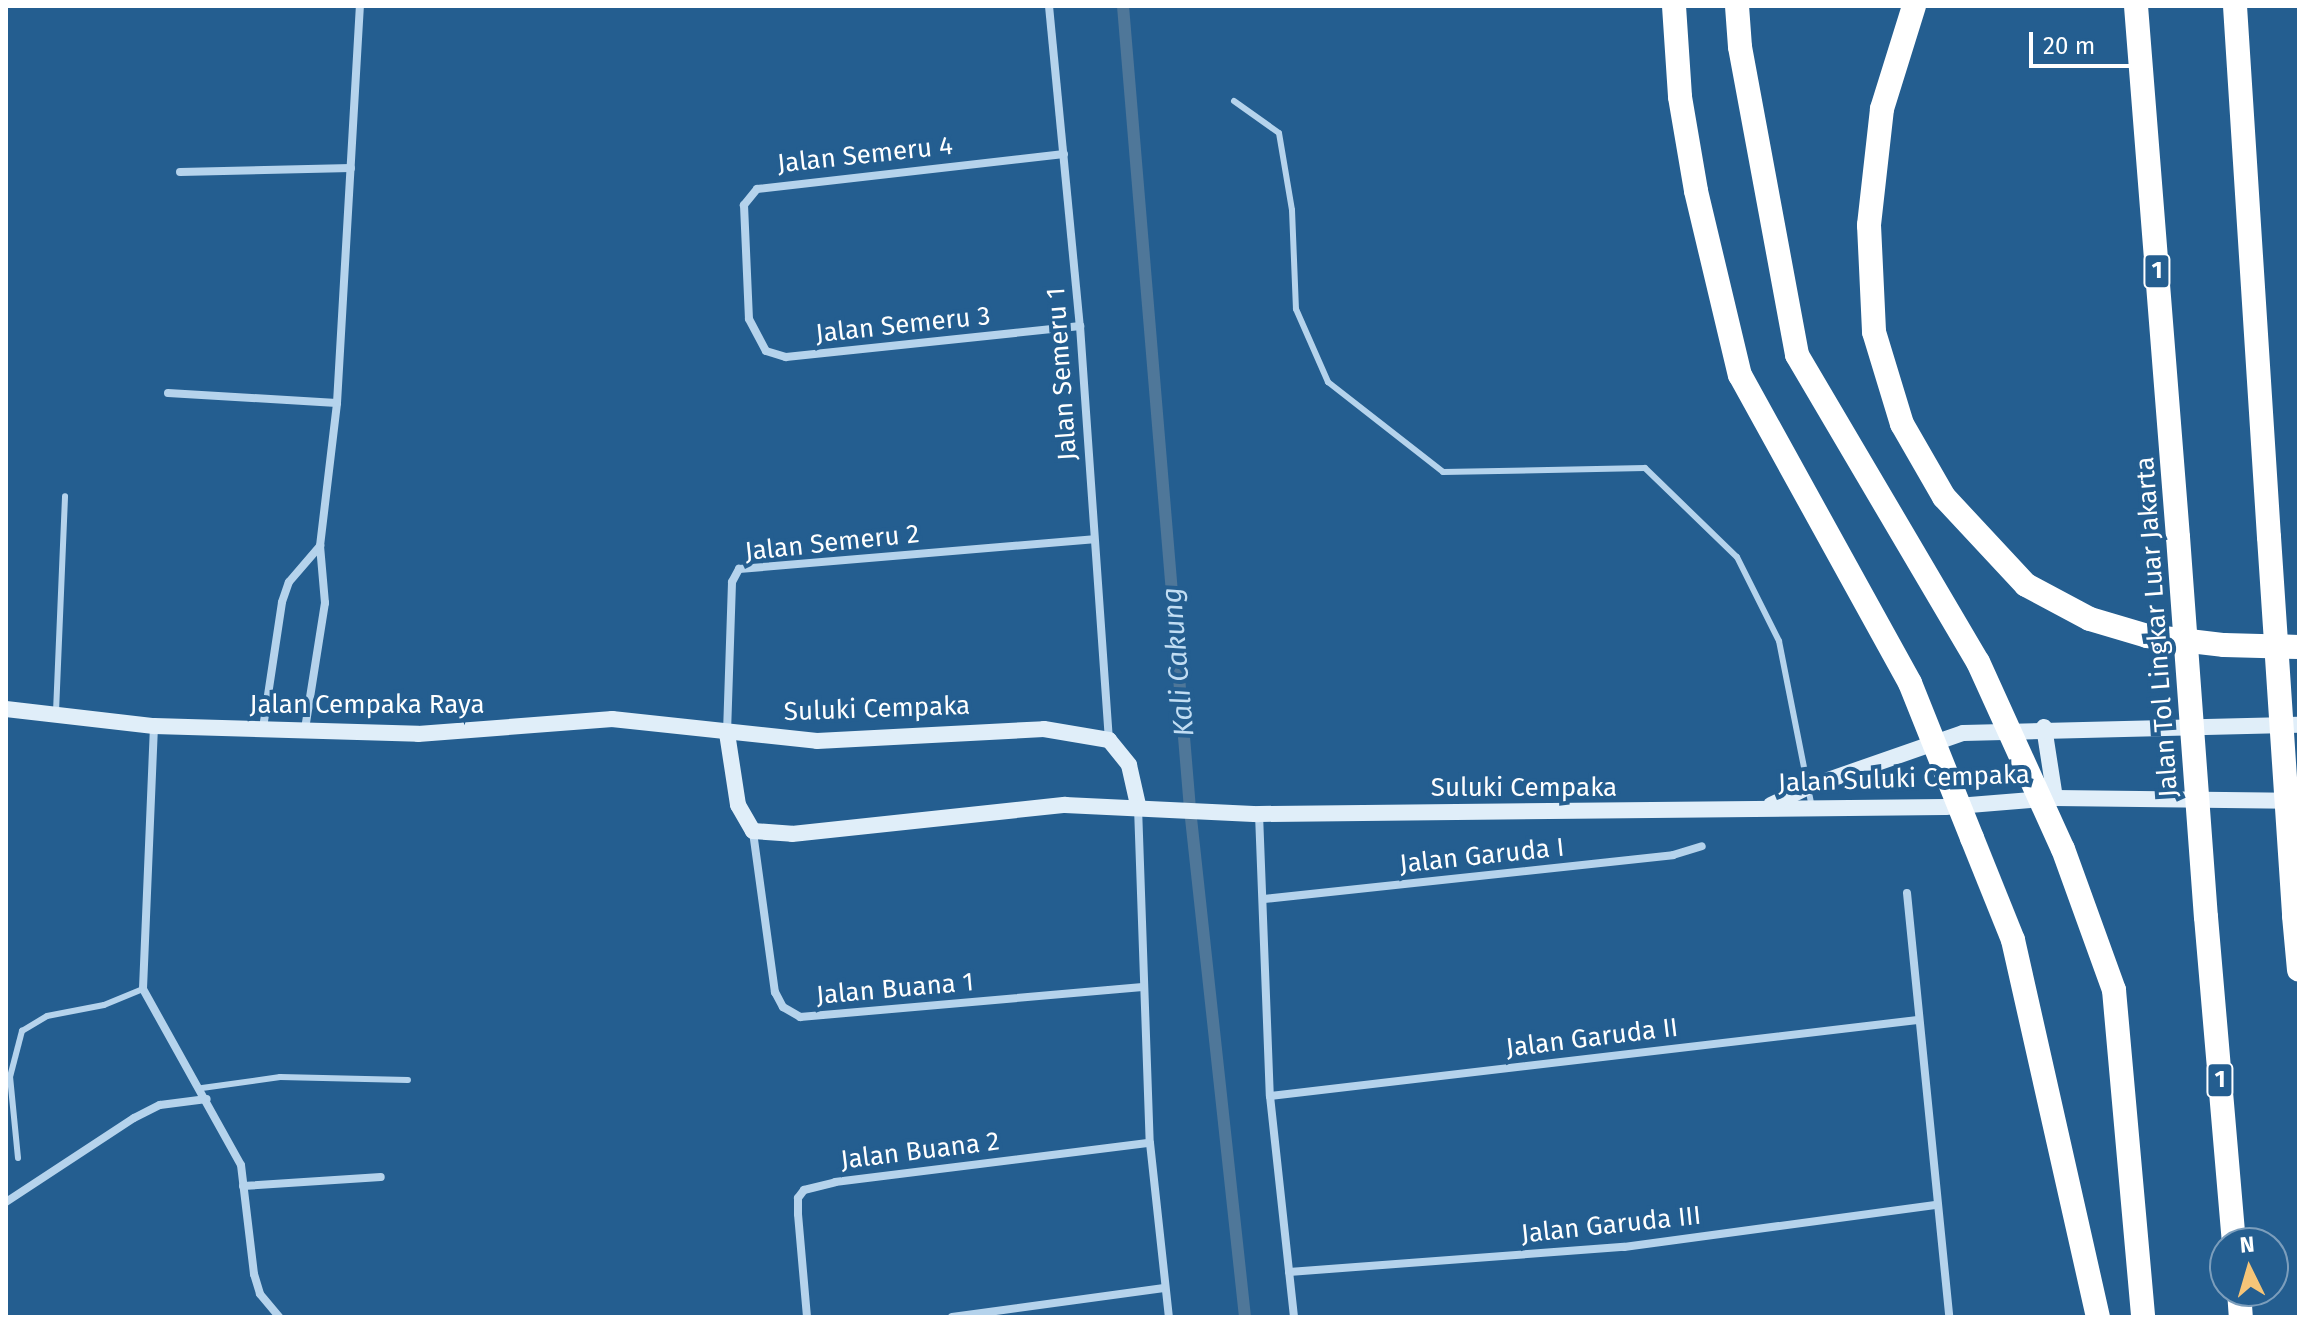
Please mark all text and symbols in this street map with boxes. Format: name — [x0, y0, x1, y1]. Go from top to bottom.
scale bar — [2033, 16, 2151, 66]
text: 20 m — [2043, 32, 2095, 60]
street label: Jalan Semeru 4 — [776, 130, 954, 180]
road number: 1 — [2143, 251, 2171, 291]
street label: Jalan Semeru 1 — [1040, 286, 1084, 462]
street label: Jalan Semeru 3 — [814, 300, 992, 350]
street label: Jalan Tol Lingkar Luar Jakarta — [2130, 456, 2184, 798]
street label: Jalan Semeru 2 — [743, 518, 921, 568]
water label: Kali Cakung — [1155, 586, 1201, 738]
street label: Jalan Cempaka Raya — [249, 689, 485, 721]
street label: Suluki Cempaka — [783, 690, 971, 728]
street label: Jalan Suluki Cempaka — [1778, 759, 2030, 799]
street label: Suluki Cempaka — [1431, 772, 1617, 804]
street label: Jalan Garuda I — [1398, 832, 1566, 880]
street label: Jalan Buana 1 — [815, 967, 975, 1011]
street label: Jalan Garuda II — [1504, 1012, 1680, 1064]
road number: 1 — [2206, 1060, 2234, 1100]
street label: Jalan Buana 2 — [839, 1126, 1001, 1176]
street label: Jalan Garuda III — [1519, 1200, 1703, 1250]
north arrow — [2209, 1227, 2289, 1307]
text: N — [2239, 1231, 2255, 1259]

